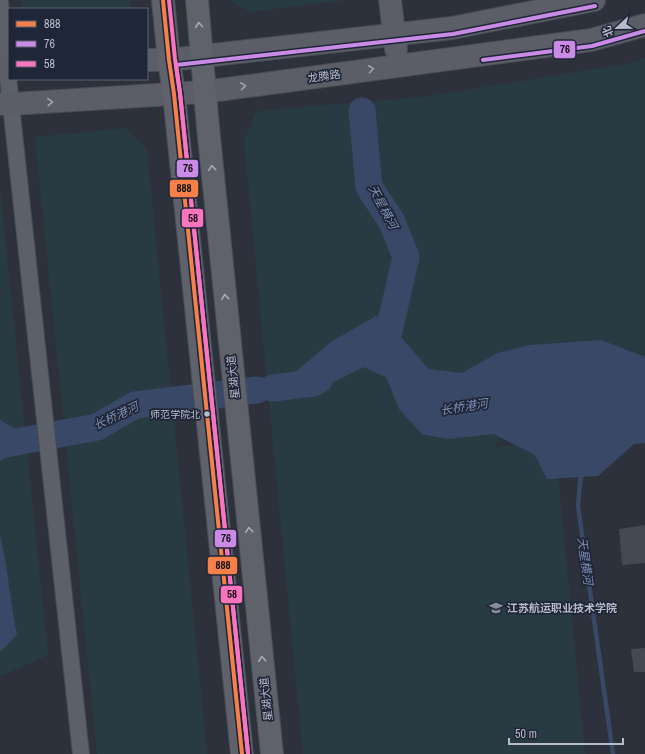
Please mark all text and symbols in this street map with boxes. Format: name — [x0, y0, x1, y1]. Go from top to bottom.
legend — [8, 8, 148, 80]
north arrow — [597, 8, 637, 48]
text: 888 — [44, 16, 60, 32]
one-way arrow — [195, 22, 204, 28]
text: 北 — [599, 24, 616, 39]
text: 76 — [44, 36, 55, 52]
line badge: 76 — [553, 40, 576, 59]
text: 76 — [560, 42, 570, 56]
text: 58 — [44, 56, 55, 72]
one-way arrow — [368, 65, 375, 74]
street label: 龙腾路 — [307, 67, 341, 85]
one-way arrow — [240, 82, 246, 91]
one-way arrow — [47, 98, 53, 106]
line badge: 76 — [176, 159, 199, 178]
text: 76 — [183, 161, 193, 175]
one-way arrow — [207, 165, 216, 171]
line badge: 888 — [169, 179, 199, 198]
text: 888 — [176, 181, 192, 195]
water label: 天星横河 — [365, 182, 402, 234]
line badge: 58 — [181, 208, 204, 228]
text: 58 — [188, 211, 198, 225]
one-way arrow — [221, 294, 230, 300]
street label: 星湖大道 — [224, 354, 242, 400]
water label: 长桥港河 — [439, 395, 491, 419]
water label: 长桥港河 — [91, 398, 143, 433]
place label: 师范学院北 — [150, 408, 200, 421]
marker: 师范学院北 — [202, 409, 212, 419]
one-way arrow — [245, 527, 254, 533]
line badge: 76 — [214, 529, 237, 548]
text: 76 — [221, 531, 231, 545]
water label: 天星横河 — [574, 536, 597, 588]
line badge: 888 — [207, 556, 238, 575]
text: 888 — [215, 558, 231, 572]
line badge: 58 — [220, 585, 243, 604]
text: 58 — [227, 587, 237, 601]
school or university icon: 江苏航运职业技术学院 — [488, 600, 504, 616]
place label: 江苏航运职业技术学院 — [507, 601, 617, 615]
one-way arrow — [258, 656, 267, 663]
street label: 星湖大道 — [257, 676, 275, 722]
scale bar — [509, 720, 623, 746]
text: 50 m — [515, 726, 537, 742]

